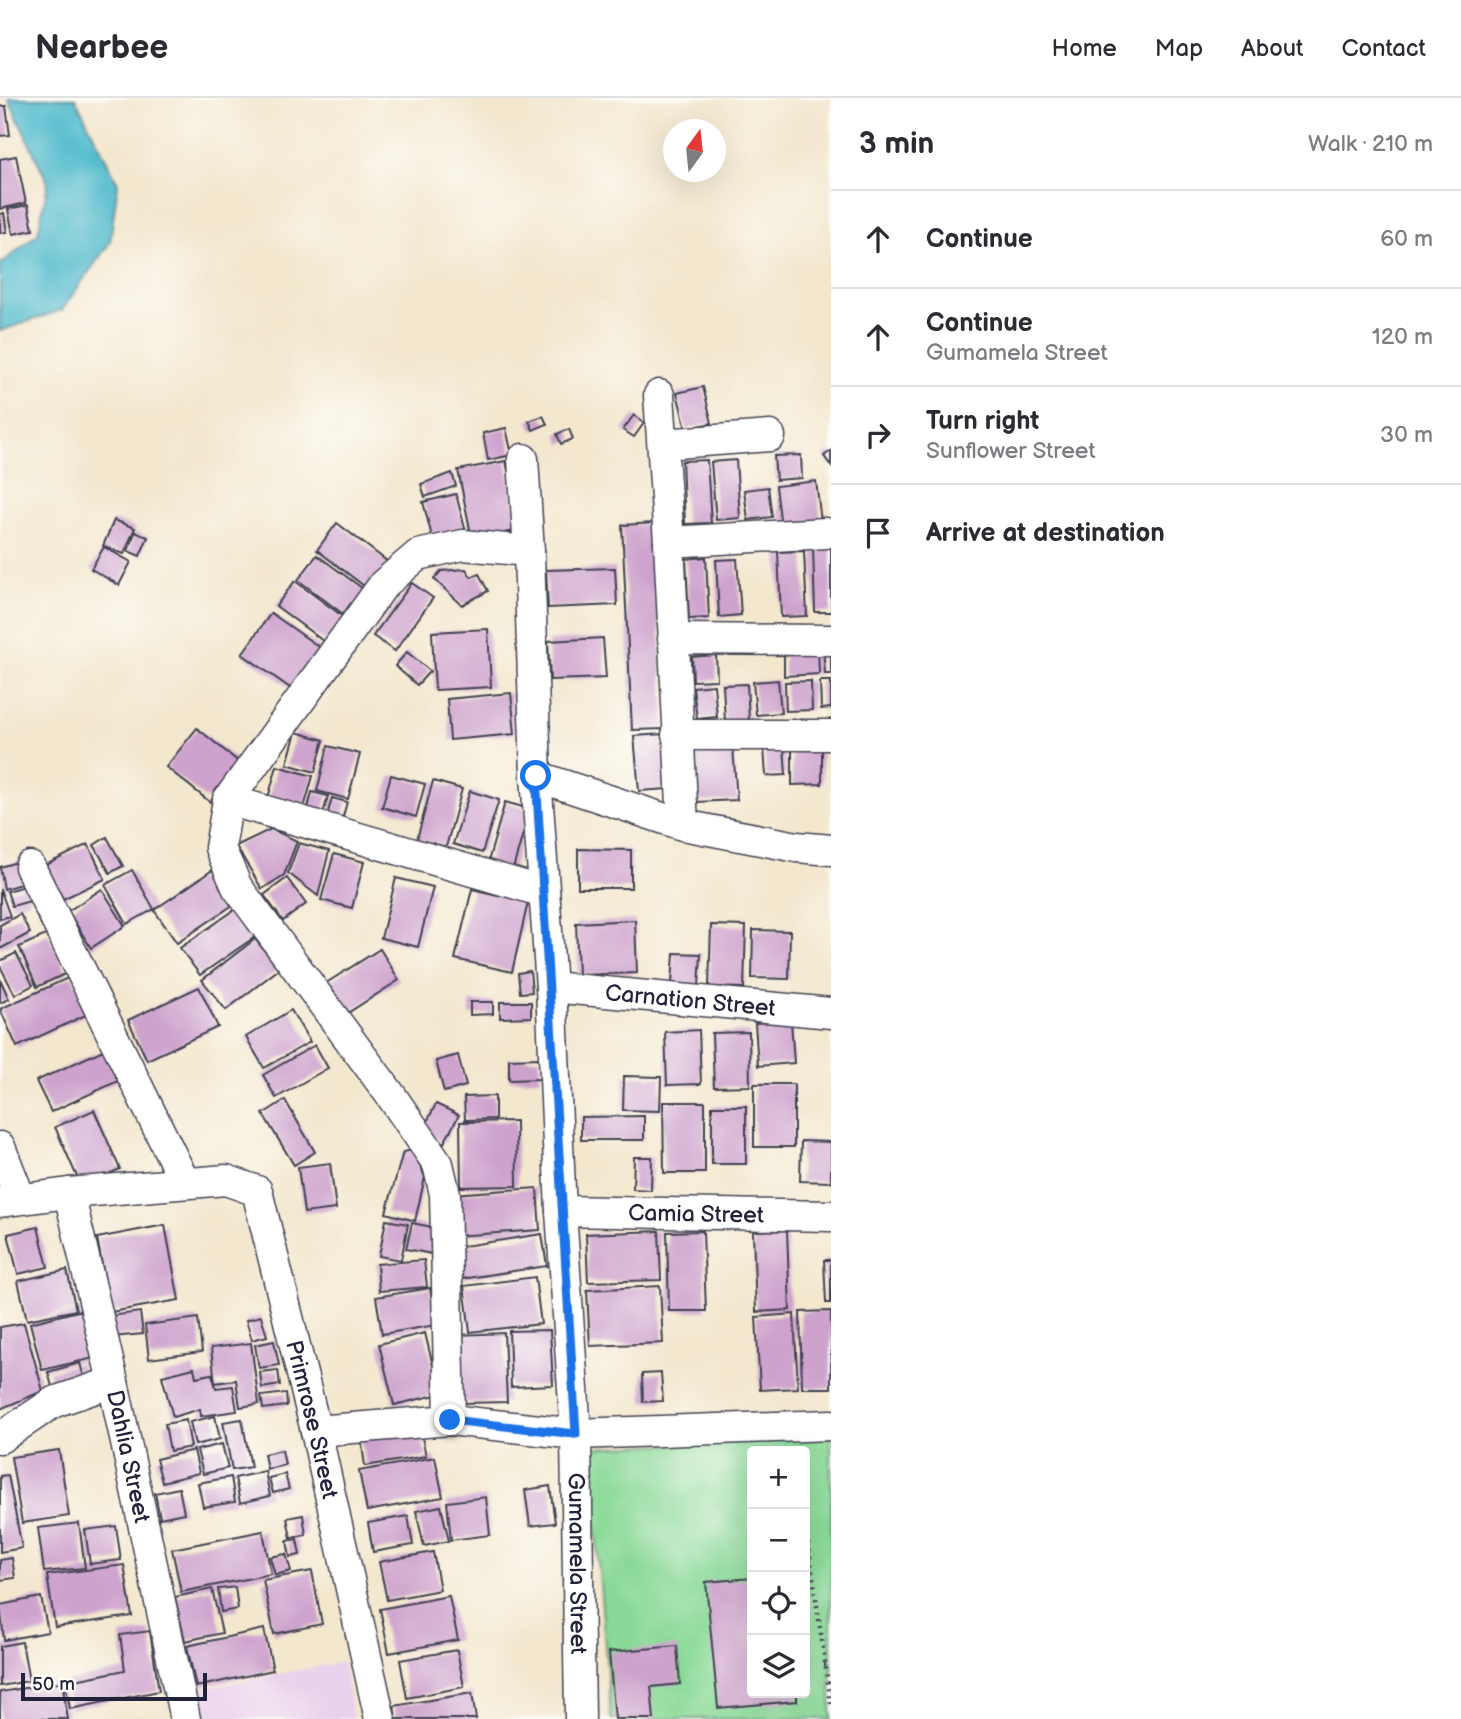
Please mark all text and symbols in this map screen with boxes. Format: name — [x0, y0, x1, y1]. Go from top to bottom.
text: Nearbee — [35, 28, 168, 68]
text: Home — [1052, 34, 1117, 63]
text: Map — [1155, 34, 1203, 63]
text: About — [1241, 34, 1303, 63]
text: Contact — [1341, 34, 1426, 63]
north arrow — [663, 119, 726, 182]
text: 3 min — [859, 126, 934, 162]
text: Walk · 210 m — [1308, 130, 1433, 158]
icon: ahead — [859, 220, 897, 258]
text: Continue — [926, 224, 1033, 255]
text: 60 m — [1380, 225, 1433, 253]
text: Continue — [926, 308, 1033, 339]
icon: ahead — [859, 318, 897, 356]
text: 120 m — [1372, 323, 1433, 351]
text: Gumamela Street — [926, 339, 1108, 367]
text: Turn right — [926, 406, 1039, 437]
icon: right — [859, 416, 897, 454]
text: 30 m — [1380, 421, 1433, 449]
text: Sunflower Street — [926, 437, 1096, 465]
icon: arrive — [859, 514, 897, 552]
text: Arrive at destination — [926, 518, 1165, 549]
route start — [520, 760, 551, 791]
street label: Carnation Street — [604, 979, 777, 1023]
street label: Camia Street — [628, 1199, 764, 1230]
street label: Primrose Street — [279, 1337, 344, 1501]
street label: Dahlia Street — [100, 1388, 156, 1525]
route end — [434, 1404, 465, 1435]
map controls — [747, 1446, 810, 1698]
button: + — [747, 1446, 810, 1509]
street label: Gumamela Street — [562, 1472, 592, 1654]
button: − — [747, 1509, 810, 1572]
button: locate — [747, 1572, 810, 1635]
button: layers — [747, 1635, 810, 1698]
scale bar — [21, 1670, 206, 1702]
text: 50 m — [32, 1673, 75, 1696]

